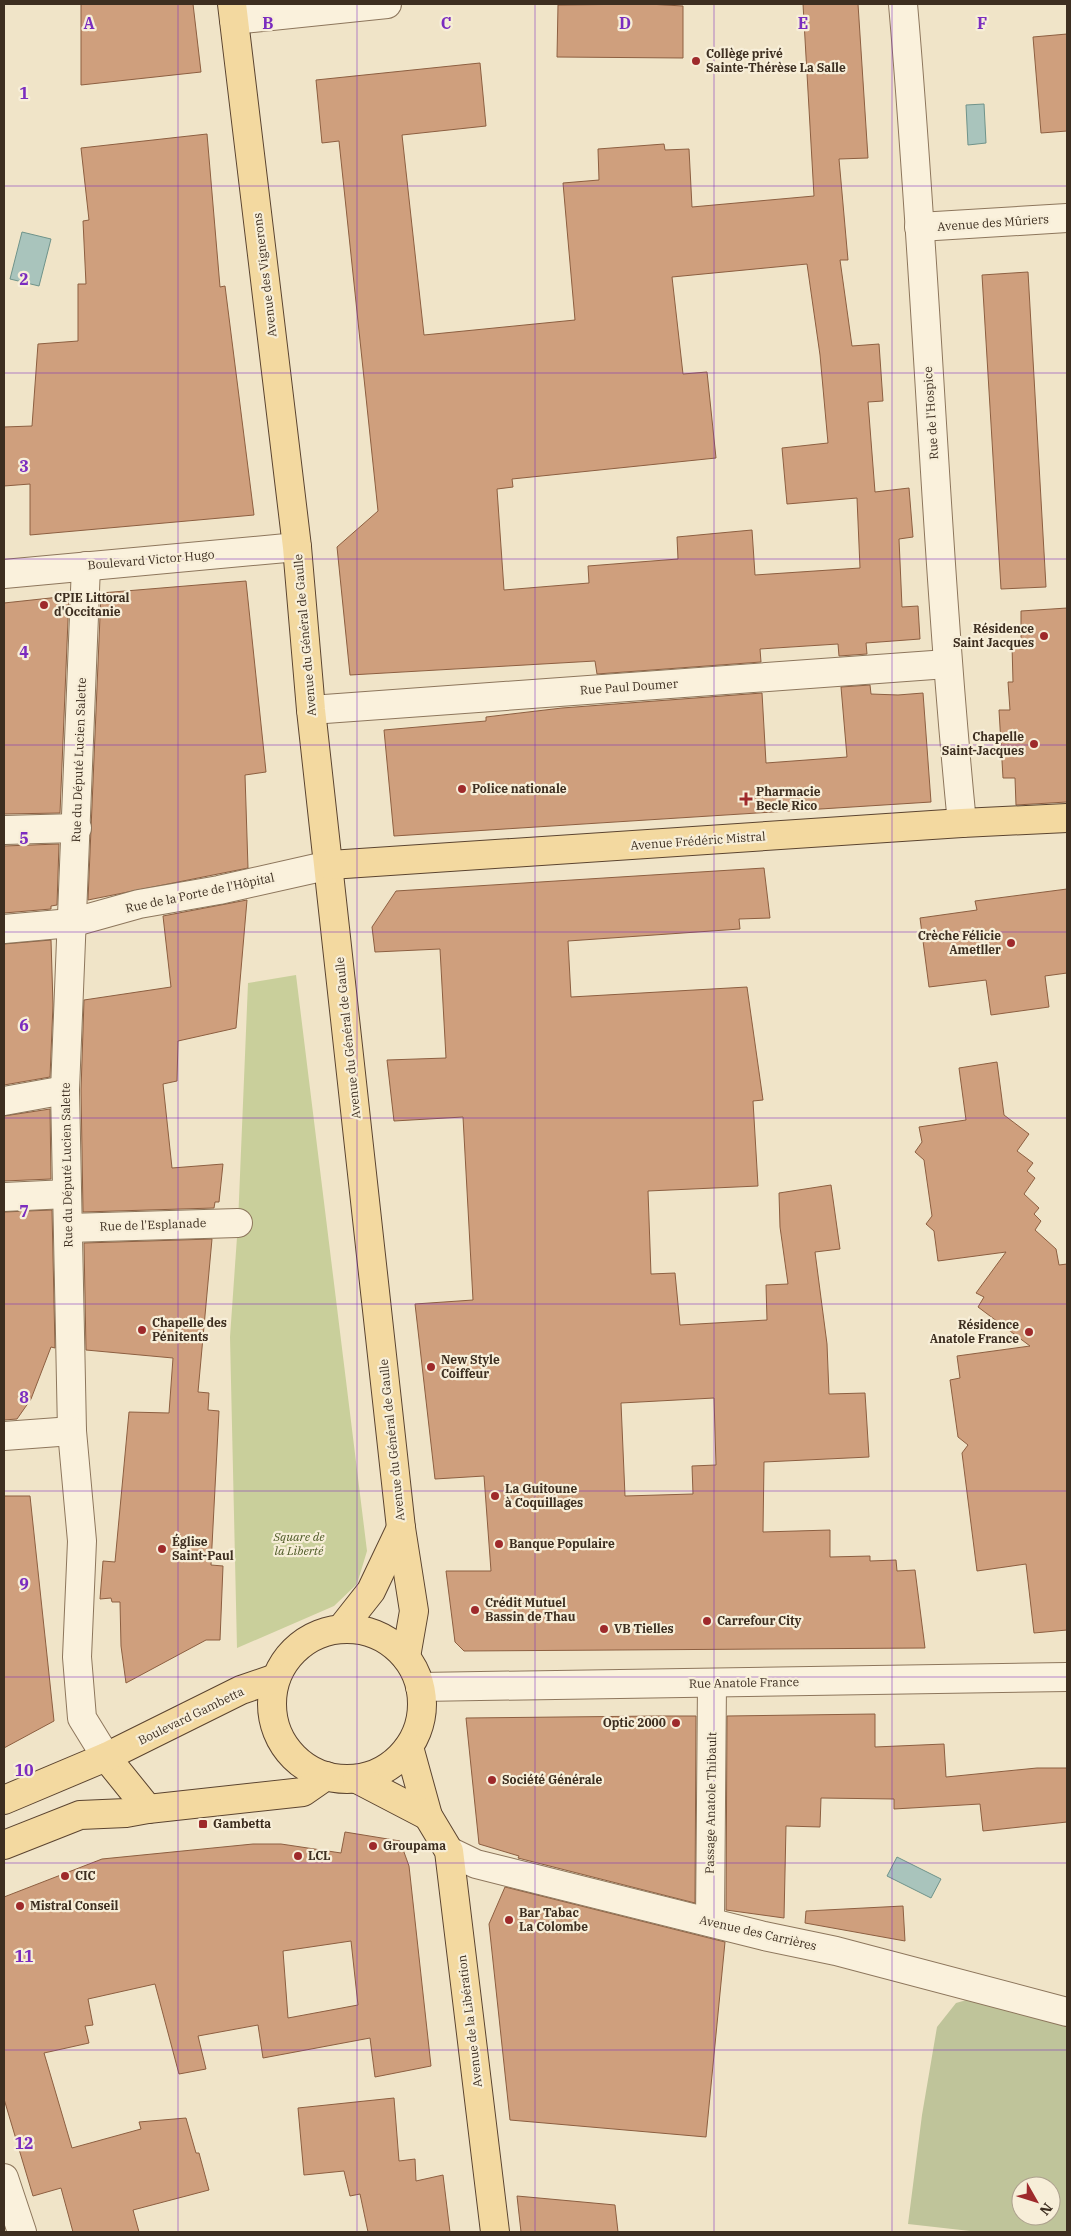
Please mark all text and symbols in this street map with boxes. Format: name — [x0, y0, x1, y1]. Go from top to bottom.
text: A — [83, 13, 95, 33]
text: B — [262, 13, 274, 33]
text: C — [441, 13, 451, 33]
text: D — [619, 13, 631, 33]
text: E — [798, 13, 808, 33]
text: F — [977, 13, 987, 33]
place label: Collège privé Sainte-Thérèse La Salle — [706, 46, 846, 75]
marker: Collège privé Sainte-Thérèse La Salle — [690, 55, 702, 67]
text: 1 — [19, 83, 29, 103]
street label: Avenue des Mûriers — [937, 211, 1049, 234]
street label: Avenue des Vignerons — [249, 212, 280, 338]
text: 2 — [19, 269, 29, 289]
street label: Rue de l'Hospice — [920, 366, 941, 460]
text: 3 — [19, 456, 29, 476]
street label: Boulevard Victor Hugo — [87, 546, 215, 573]
street label: Avenue du Général de Gaulle — [290, 553, 319, 717]
place label: CPIE Littoral d'Occitanie — [54, 590, 130, 619]
marker: CPIE Littoral d'Occitanie — [38, 599, 50, 611]
place label: Résidence Saint Jacques — [953, 621, 1034, 650]
marker: Résidence Saint Jacques — [1038, 630, 1050, 642]
text: 4 — [19, 642, 29, 662]
street label: Rue Paul Doumer — [579, 676, 679, 697]
street label: Rue du Député Lucien Salette — [68, 677, 89, 843]
place label: Chapelle Saint-Jacques — [942, 729, 1024, 758]
marker: Chapelle Saint-Jacques — [1028, 738, 1040, 750]
place label: Police nationale — [472, 781, 567, 796]
marker: Police nationale — [456, 783, 468, 795]
place label: Pharmacie Becle Rico — [756, 784, 821, 813]
marker: Pharmacie Becle Rico — [740, 793, 752, 805]
text: 5 — [19, 828, 29, 848]
street label: Avenue Frédéric Mistral — [630, 828, 766, 853]
street label: Rue de la Porte de l'Hôpital — [124, 869, 276, 916]
place label: Crèche Félicie Ametller — [918, 928, 1001, 957]
marker: Crèche Félicie Ametller — [1005, 937, 1017, 949]
street label: Avenue du Général de Gaulle — [332, 956, 363, 1120]
text: 6 — [19, 1015, 29, 1035]
street label: Rue du Député Lucien Salette — [58, 1082, 75, 1248]
text: 7 — [19, 1201, 29, 1221]
street label: Rue de l'Esplanade — [99, 1215, 207, 1234]
place label: Chapelle des Pénitents — [152, 1315, 227, 1344]
place label: Résidence Anatole France — [930, 1317, 1019, 1346]
marker: Chapelle des Pénitents — [136, 1324, 148, 1336]
marker: Résidence Anatole France — [1023, 1326, 1035, 1338]
place label: New Style Coiffeur — [441, 1352, 500, 1381]
street label: Avenue du Général de Gaulle — [376, 1358, 407, 1522]
marker: New Style Coiffeur — [425, 1361, 437, 1373]
text: 8 — [19, 1387, 29, 1407]
place label: La Guitoune à Coquillages — [505, 1481, 583, 1510]
marker: La Guitoune à Coquillages — [489, 1490, 501, 1502]
park label: Square de la Liberté — [272, 1529, 325, 1558]
place label: Église Saint-Paul — [172, 1533, 234, 1563]
place label: Banque Populaire — [509, 1536, 615, 1551]
marker: Banque Populaire — [493, 1538, 505, 1550]
marker: Église Saint-Paul — [156, 1543, 168, 1555]
text: 9 — [19, 1574, 29, 1594]
place label: Crédit Mutuel Bassin de Thau — [485, 1595, 576, 1624]
marker: Crédit Mutuel Bassin de Thau — [469, 1604, 481, 1616]
place label: Carrefour City — [717, 1613, 802, 1628]
marker: Carrefour City — [701, 1615, 713, 1627]
place label: VB Tielles — [614, 1621, 674, 1636]
marker: VB Tielles — [598, 1623, 610, 1635]
street label: Rue Anatole France — [689, 1674, 799, 1691]
street label: Boulevard Gambetta — [135, 1683, 247, 1748]
place label: Optic 2000 — [603, 1715, 666, 1730]
marker: Optic 2000 — [670, 1717, 682, 1729]
street label: Passage Anatole Thibault — [702, 1732, 719, 1874]
text: 10 — [14, 1760, 34, 1780]
place label: Société Générale — [502, 1772, 602, 1787]
marker: Société Générale — [486, 1774, 498, 1786]
place label: Gambetta — [213, 1816, 271, 1831]
marker: Gambetta — [197, 1818, 209, 1830]
place label: Groupama — [383, 1838, 446, 1853]
marker: Groupama — [367, 1840, 379, 1852]
place label: LCL — [308, 1848, 331, 1863]
marker: LCL — [292, 1850, 304, 1862]
place label: CIC — [75, 1868, 96, 1883]
marker: CIC — [59, 1870, 71, 1882]
place label: Mistral Conseil — [30, 1898, 118, 1913]
marker: Mistral Conseil — [14, 1900, 26, 1912]
place label: Bar Tabac La Colombe — [519, 1905, 588, 1934]
street label: Avenue des Carrières — [698, 1912, 818, 1953]
marker: Bar Tabac La Colombe — [503, 1914, 515, 1926]
text: 11 — [14, 1946, 34, 1966]
street label: Avenue de la Libération — [454, 1954, 485, 2088]
text: 12 — [14, 2133, 34, 2153]
north arrow — [1011, 2176, 1061, 2226]
text: N — [1036, 2199, 1057, 2219]

